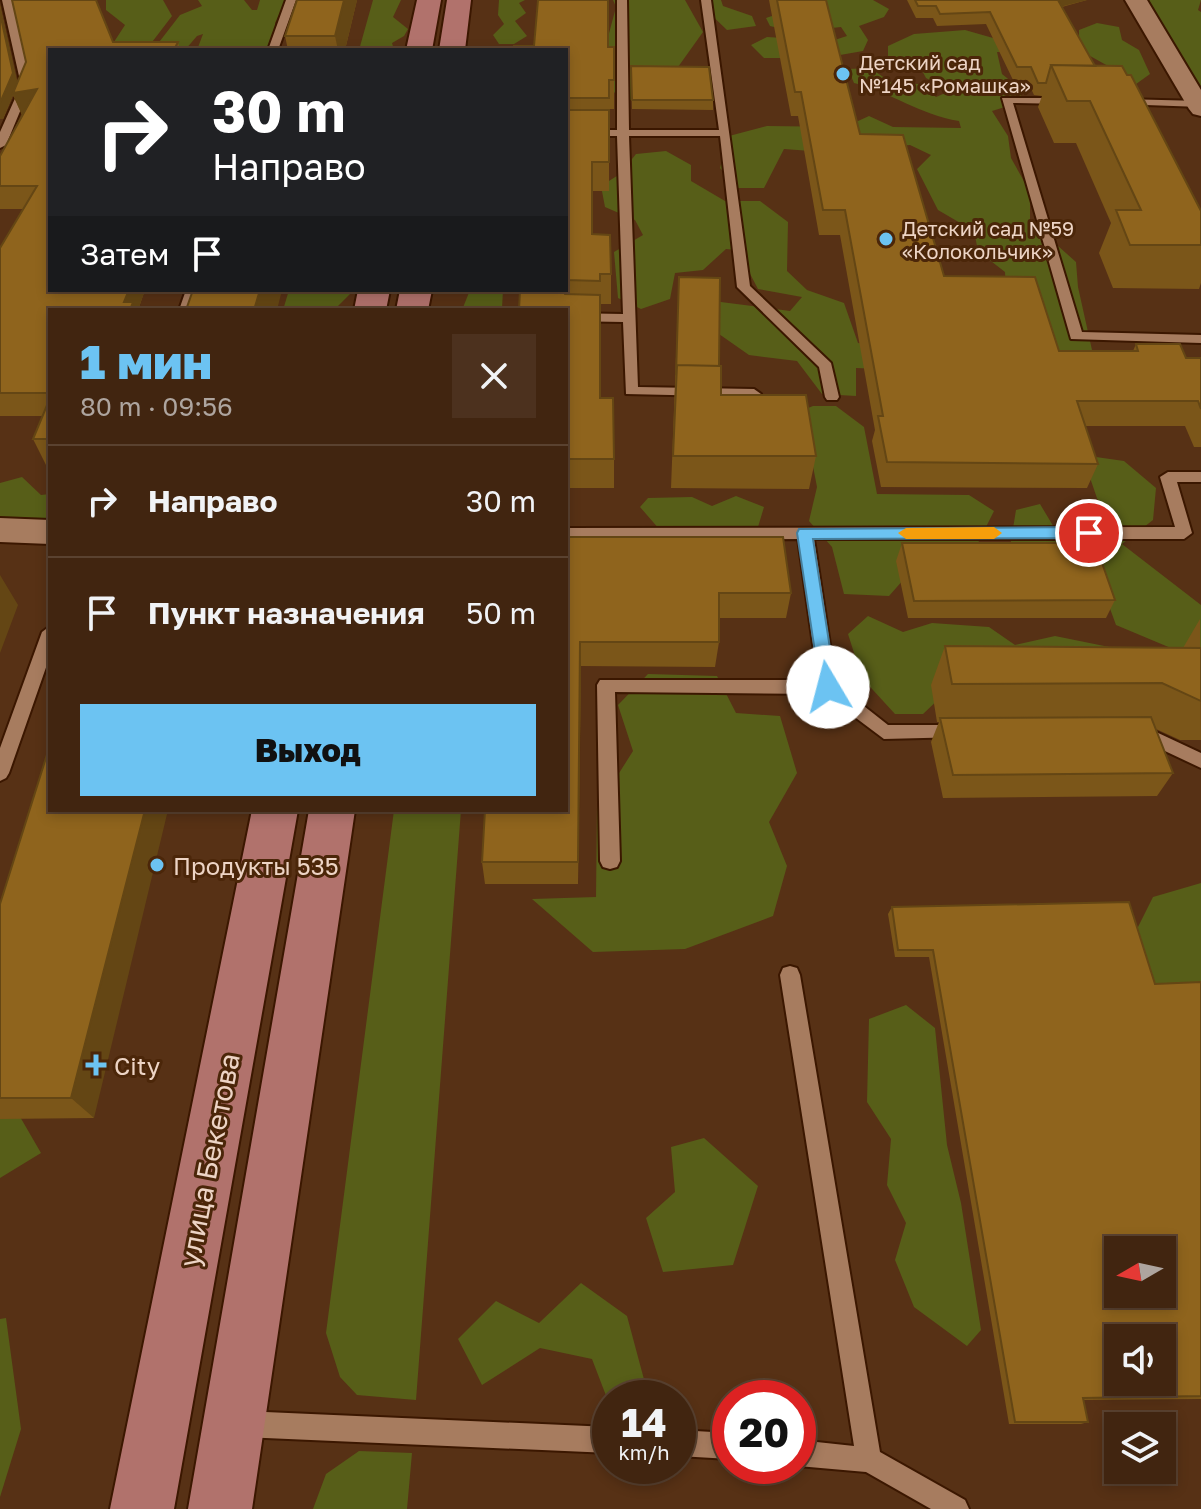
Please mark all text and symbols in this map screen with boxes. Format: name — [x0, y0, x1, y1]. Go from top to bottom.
place label: Детский сад №145 «Ромашка» — [859, 50, 1031, 97]
marker: Детский сад №145 «Ромашка» — [834, 65, 852, 83]
text: 30 m — [212, 77, 346, 144]
icon: right — [80, 80, 184, 184]
text: Направо — [212, 145, 366, 188]
place label: Детский сад №59 «Колокольчик» — [902, 216, 1074, 263]
marker: Детский сад №59 «Колокольчик» — [877, 230, 895, 248]
icon: arrive — [185, 232, 229, 276]
text: Затем — [80, 236, 169, 272]
text: 1 мин — [80, 332, 212, 390]
button: close — [452, 334, 536, 418]
text: 80 m · 09:56 — [80, 391, 233, 422]
icon: right — [80, 479, 124, 523]
text: Направо — [148, 483, 277, 519]
text: 30 m — [466, 483, 536, 519]
pin — [1055, 499, 1123, 567]
icon: arrive — [1067, 511, 1111, 555]
icon: arrive — [80, 591, 124, 635]
text: Пункт назначения — [148, 595, 425, 631]
text: 50 m — [466, 595, 536, 631]
position arrow — [786, 645, 870, 729]
button: Выход — [80, 704, 536, 796]
place label: Продукты 535 — [173, 851, 339, 880]
marker: Продукты 535 — [148, 856, 166, 874]
street label: улица Бекетова — [172, 1050, 246, 1270]
place label: City — [114, 1051, 160, 1080]
marker: City — [85, 1054, 107, 1076]
north arrow — [1104, 1236, 1176, 1308]
map controls — [1104, 1236, 1176, 1484]
button: sound — [1104, 1324, 1176, 1396]
speed limit sign: 20 — [712, 1380, 816, 1484]
text: 14 — [621, 1398, 667, 1446]
button: layers — [1104, 1412, 1176, 1484]
text: km/h — [619, 1440, 669, 1464]

